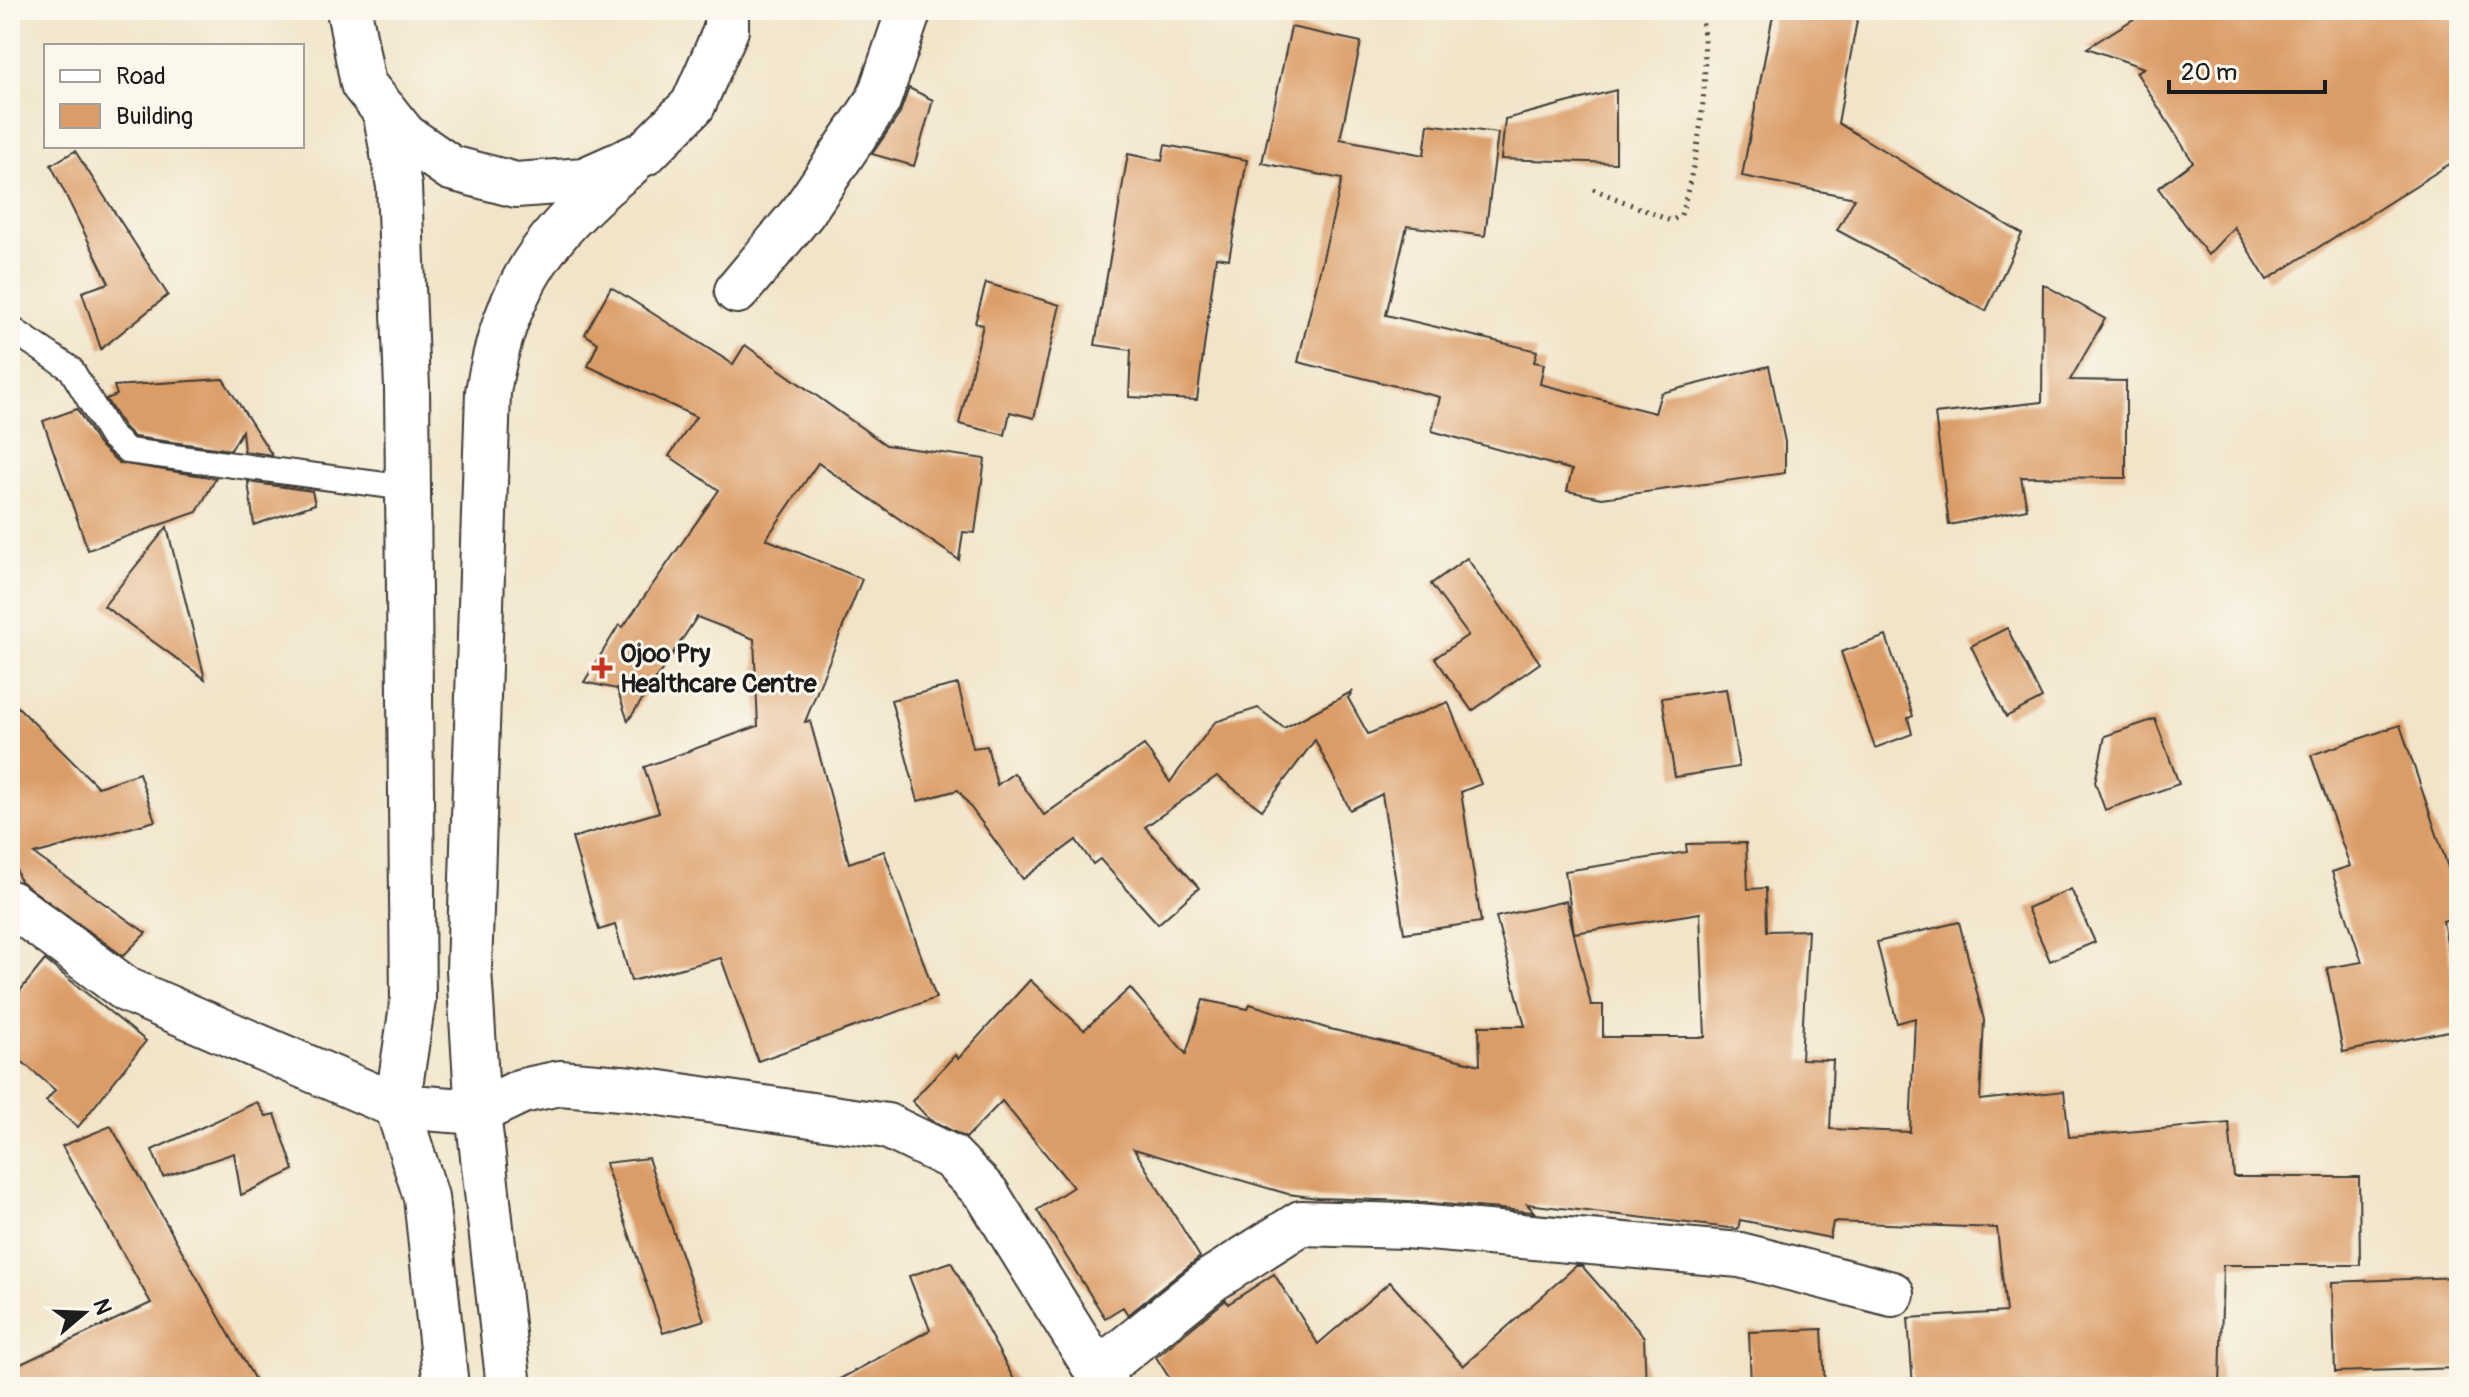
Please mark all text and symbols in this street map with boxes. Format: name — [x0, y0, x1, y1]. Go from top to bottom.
legend — [44, 44, 304, 148]
scale bar — [2169, 44, 2325, 94]
text: 20 m — [2181, 58, 2237, 87]
text: Road — [116, 62, 166, 91]
text: Building — [116, 102, 193, 131]
place label: Ojoo Pry Healthcare Centre — [620, 638, 818, 700]
marker: Ojoo Pry Healthcare Centre — [591, 657, 613, 679]
north arrow — [44, 1273, 124, 1353]
text: N — [86, 1295, 118, 1319]

